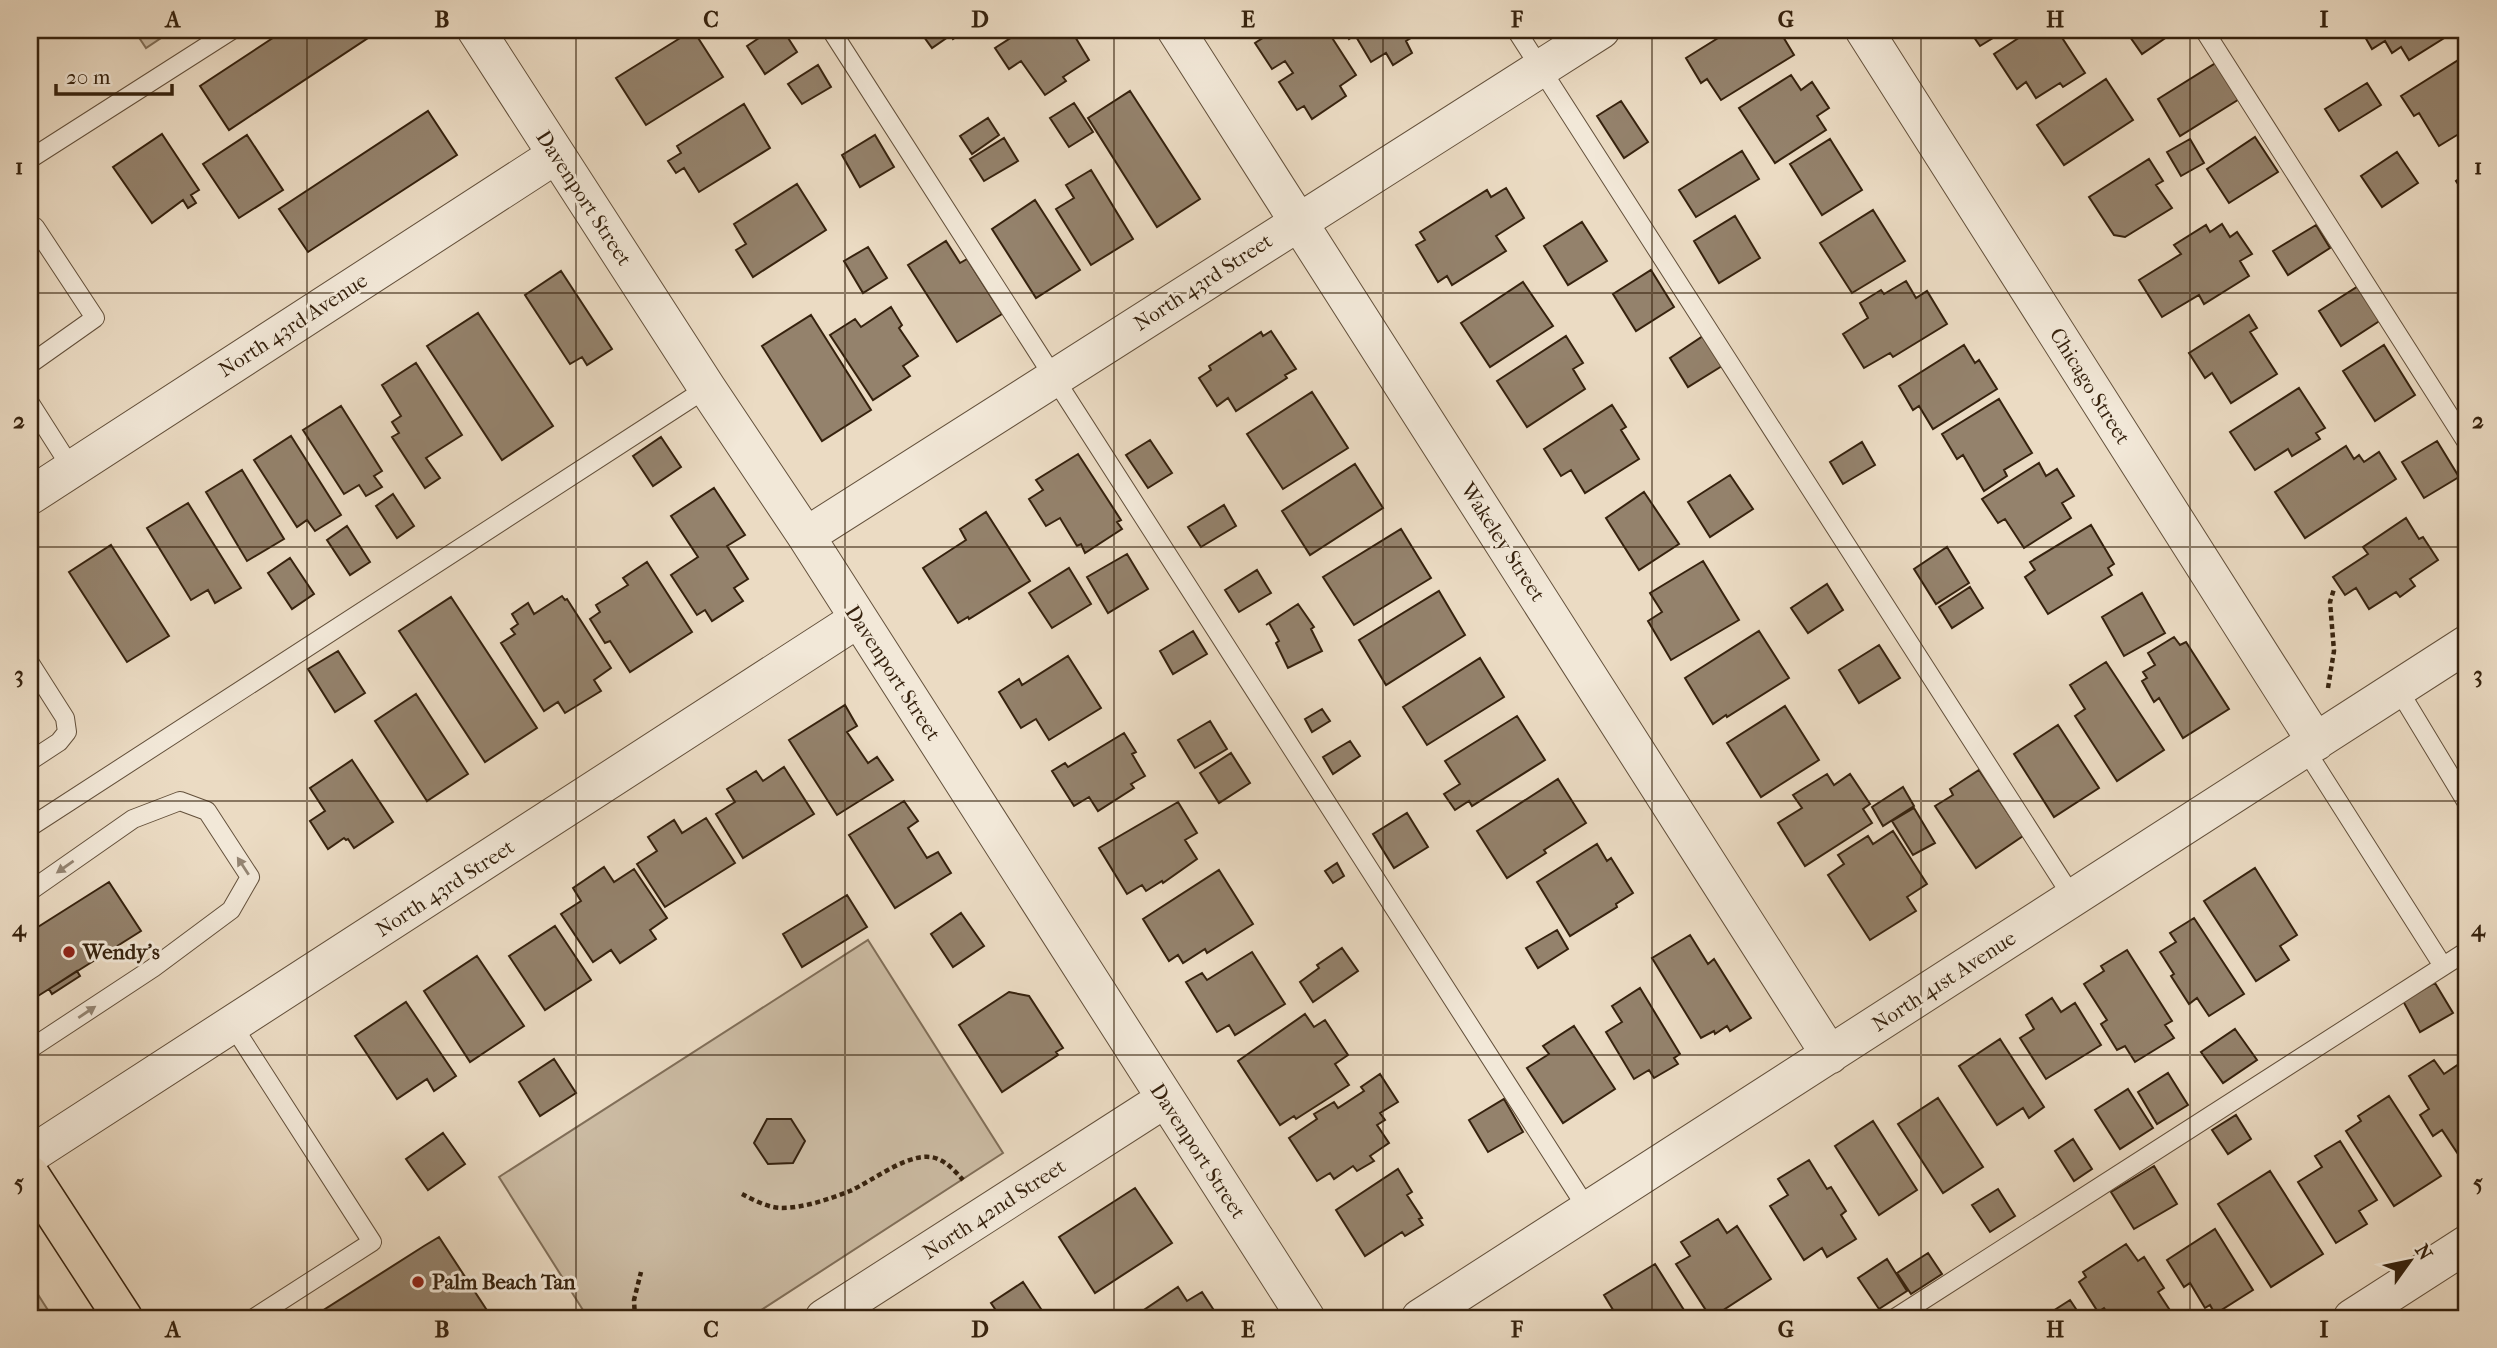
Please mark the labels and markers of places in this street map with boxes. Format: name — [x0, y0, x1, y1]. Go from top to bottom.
place label: Wendy's — [82, 940, 160, 964]
marker: Wendy's — [61, 944, 77, 960]
place label: Palm Beach Tan — [432, 1270, 576, 1294]
marker: Palm Beach Tan — [410, 1274, 426, 1290]

